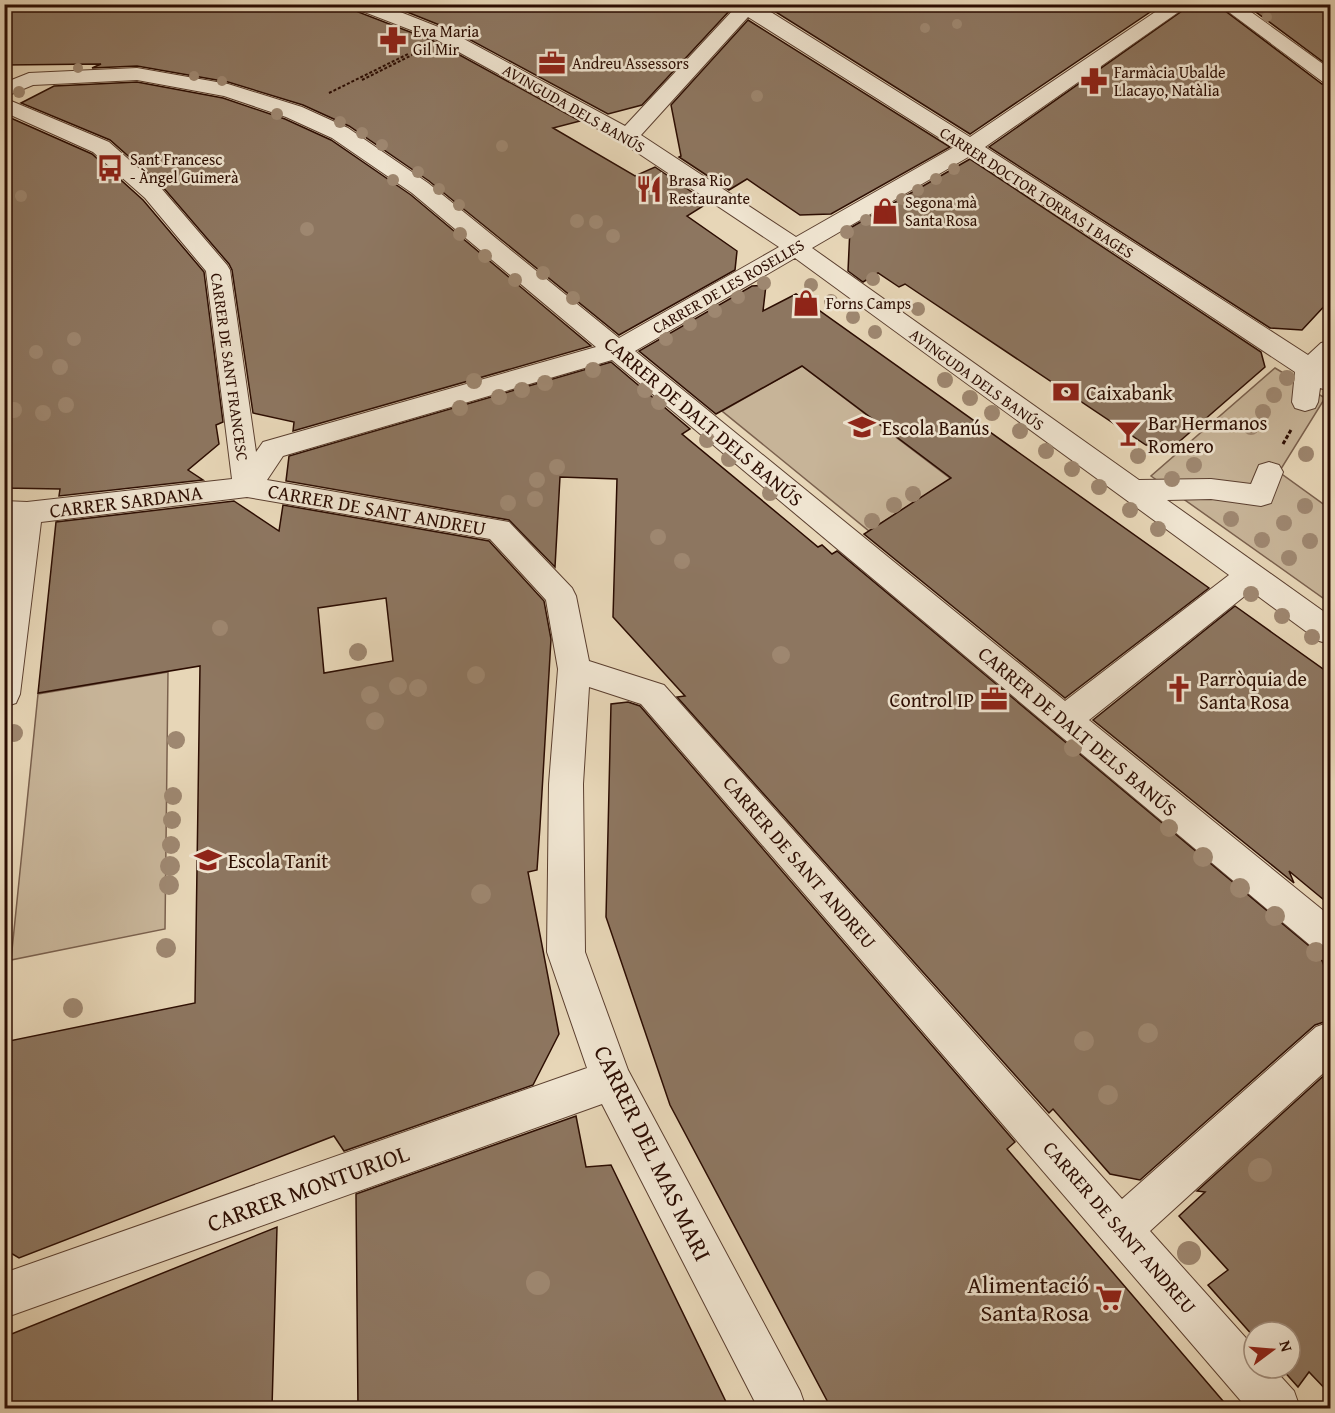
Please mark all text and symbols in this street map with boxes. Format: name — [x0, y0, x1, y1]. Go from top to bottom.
place label: Eva Maria Gil Mir — [413, 19, 480, 61]
pharmacy icon: Eva Maria Gil Mir — [378, 25, 408, 55]
office icon: Andreu Assessors — [537, 48, 567, 78]
place label: Andreu Assessors — [572, 51, 689, 75]
street label: AVINGUDA DELS BANÚS — [498, 57, 650, 159]
place label: Farmàcia Ubalde Llacayo, Natàlia — [1114, 60, 1226, 102]
pharmacy icon: Farmàcia Ubalde Llacayo, Natàlia — [1079, 66, 1109, 96]
street label: CARRER DOCTOR TORRAS I BAGES — [935, 120, 1139, 264]
place label: Sant Francesc - Àngel Guimerà — [130, 147, 239, 189]
bus stop icon: Sant Francesc - Àngel Guimerà — [95, 153, 125, 183]
place label: Brasa Rio Restaurante — [669, 168, 750, 210]
restaurant icon: Brasa Rio Restaurante — [634, 174, 664, 204]
place label: Segona mà Santa Rosa — [905, 190, 978, 232]
shop icon: Segona mà Santa Rosa — [870, 196, 900, 226]
street label: CARRER DE LES ROSELLES — [647, 232, 809, 339]
street label: CARRER DE SANT FRANCESC — [205, 272, 255, 463]
shop icon: Forns Camps — [791, 288, 821, 318]
place label: Forns Camps — [826, 291, 911, 315]
street label: AVINGUDA DELS BANÚS — [905, 322, 1049, 436]
street label: CARRER DE DALT DELS BANÚS — [598, 329, 810, 513]
bank icon: Caixabank — [1051, 377, 1081, 407]
place label: Caixabank — [1086, 378, 1174, 407]
place label: Bar Hermanos Romero — [1148, 408, 1268, 460]
school or university icon: Escola Banús — [847, 412, 877, 442]
place label: Escola Banús — [882, 413, 989, 442]
bar icon: Bar Hermanos Romero — [1113, 418, 1143, 448]
street label: CARRER DE SANT ANDREU — [266, 476, 488, 542]
street label: CARRER SARDANA — [48, 477, 204, 525]
street label: CARRER DE DALT DELS BANÚS — [972, 639, 1184, 823]
place label: Parròquia de Santa Rosa — [1199, 664, 1307, 716]
church icon: Parròquia de Santa Rosa — [1164, 674, 1194, 704]
office icon: Control IP — [979, 684, 1009, 714]
place label: Control IP — [890, 685, 974, 714]
street label: CARRER DE SANT ANDREU — [717, 769, 883, 955]
school or university icon: Escola Tanit — [193, 845, 223, 875]
place label: Escola Tanit — [228, 846, 328, 875]
street label: CARRER DEL MAS MARI — [586, 1039, 720, 1267]
street label: CARRER DE SANT ANDREU — [1037, 1134, 1203, 1320]
street label: CARRER MONTURIOL — [202, 1135, 414, 1241]
place label: Alimentació Santa Rosa — [967, 1267, 1090, 1330]
supermarket icon: Alimentació Santa Rosa — [1094, 1283, 1124, 1313]
north arrow — [1242, 1320, 1302, 1380]
text: N — [1273, 1337, 1300, 1355]

